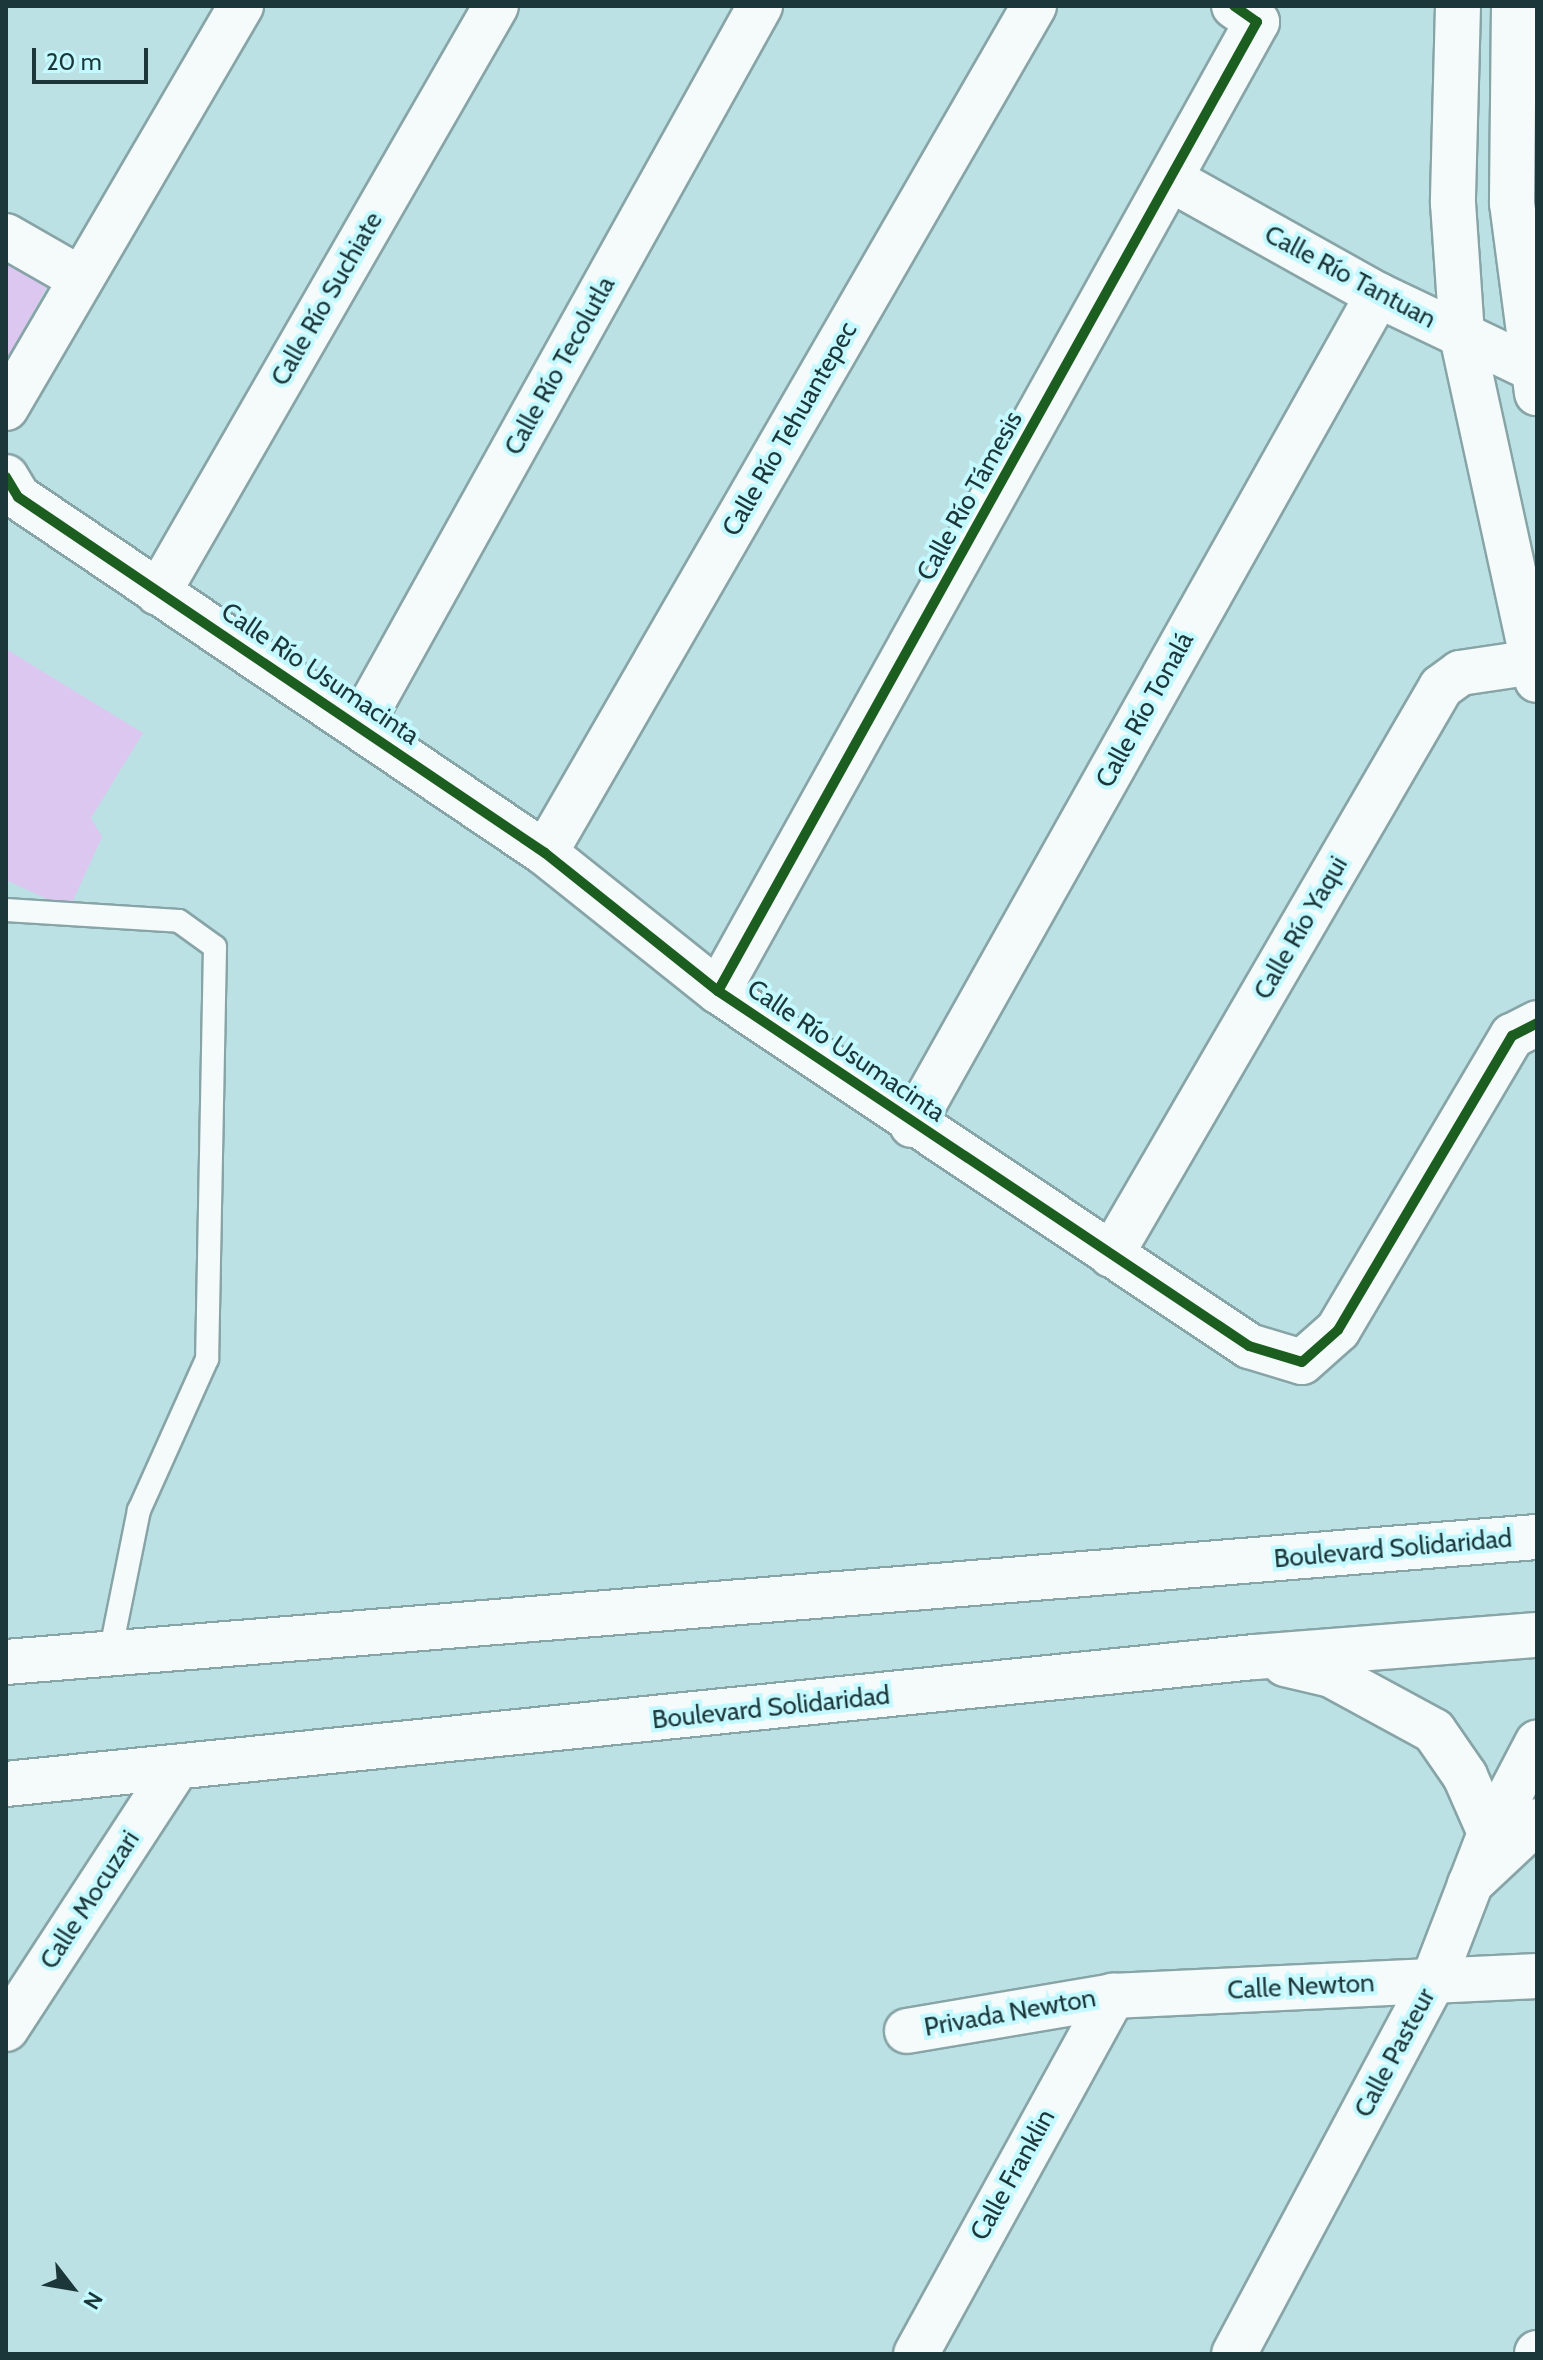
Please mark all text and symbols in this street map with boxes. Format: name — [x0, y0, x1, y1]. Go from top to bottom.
scale bar — [36, 32, 152, 82]
text: 20 m — [46, 47, 102, 76]
street label: Calle Río Suchiate — [265, 207, 389, 391]
street label: Calle Río Tantuan — [1259, 219, 1441, 335]
street label: Calle Río Tecolutla — [498, 271, 622, 461]
street label: Calle Río Tehuantepec — [716, 316, 864, 542]
street label: Calle Río Támesis — [911, 406, 1029, 586]
street label: Calle Río Usumacinta — [215, 596, 425, 752]
street label: Calle Río Tonalá — [1089, 627, 1201, 793]
street label: Calle Río Yaqui — [1247, 851, 1355, 1005]
street label: Calle Río Usumacinta — [741, 973, 951, 1129]
street label: Boulevard Solidaridad — [1273, 1523, 1513, 1575]
street label: Boulevard Solidaridad — [651, 1680, 891, 1736]
street label: Calle Mocuzari — [34, 1825, 146, 1975]
street label: Calle Newton — [1227, 1968, 1375, 2006]
street label: Privada Newton — [922, 1983, 1098, 2043]
street label: Calle Pasteur — [1348, 1983, 1442, 2123]
street label: Calle Franklin — [964, 2104, 1062, 2246]
north arrow — [32, 2248, 112, 2328]
text: N — [77, 2287, 109, 2314]

